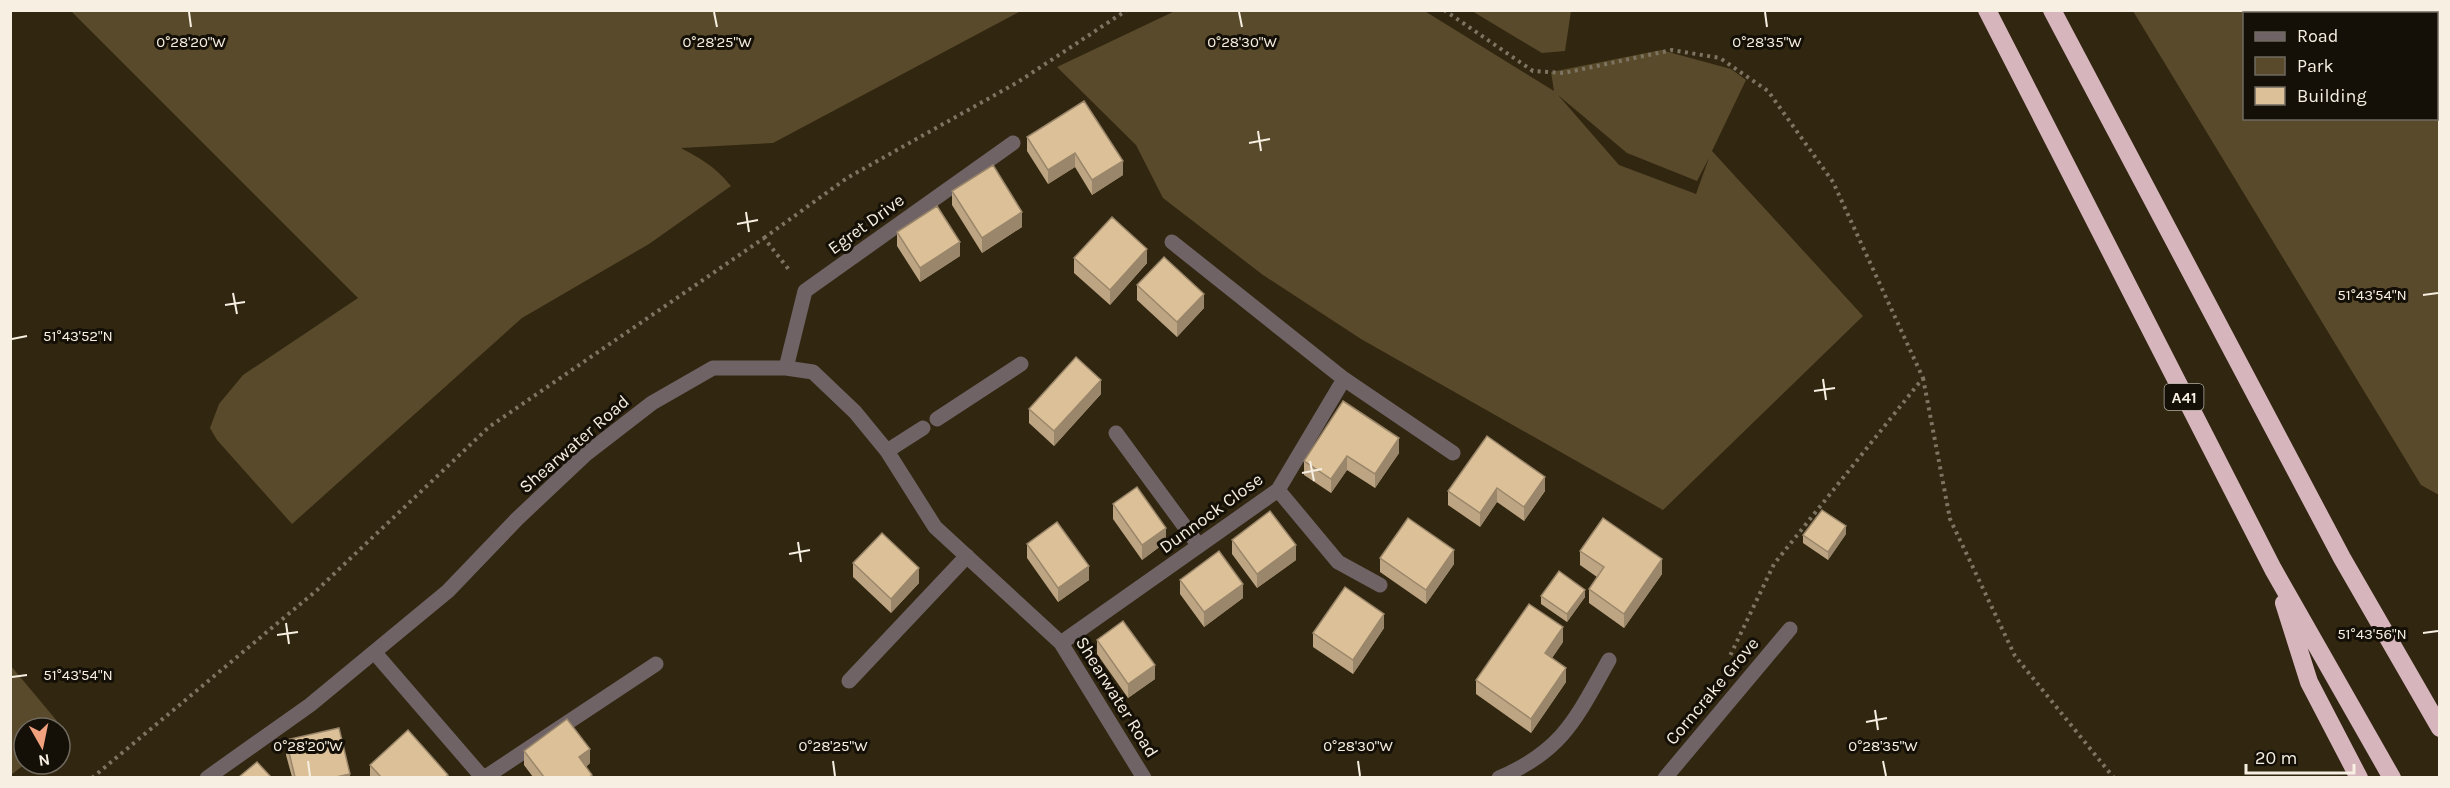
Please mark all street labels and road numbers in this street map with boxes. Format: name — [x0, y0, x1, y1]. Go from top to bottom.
street label: Egret Drive — [823, 189, 909, 259]
road number: A41 — [2164, 384, 2204, 410]
street label: Shearwater Road — [514, 390, 634, 498]
street label: Dunnock Close — [1155, 468, 1267, 558]
street label: Shearwater Road — [1071, 632, 1163, 762]
street label: Corncrake Grove — [1661, 633, 1763, 749]

